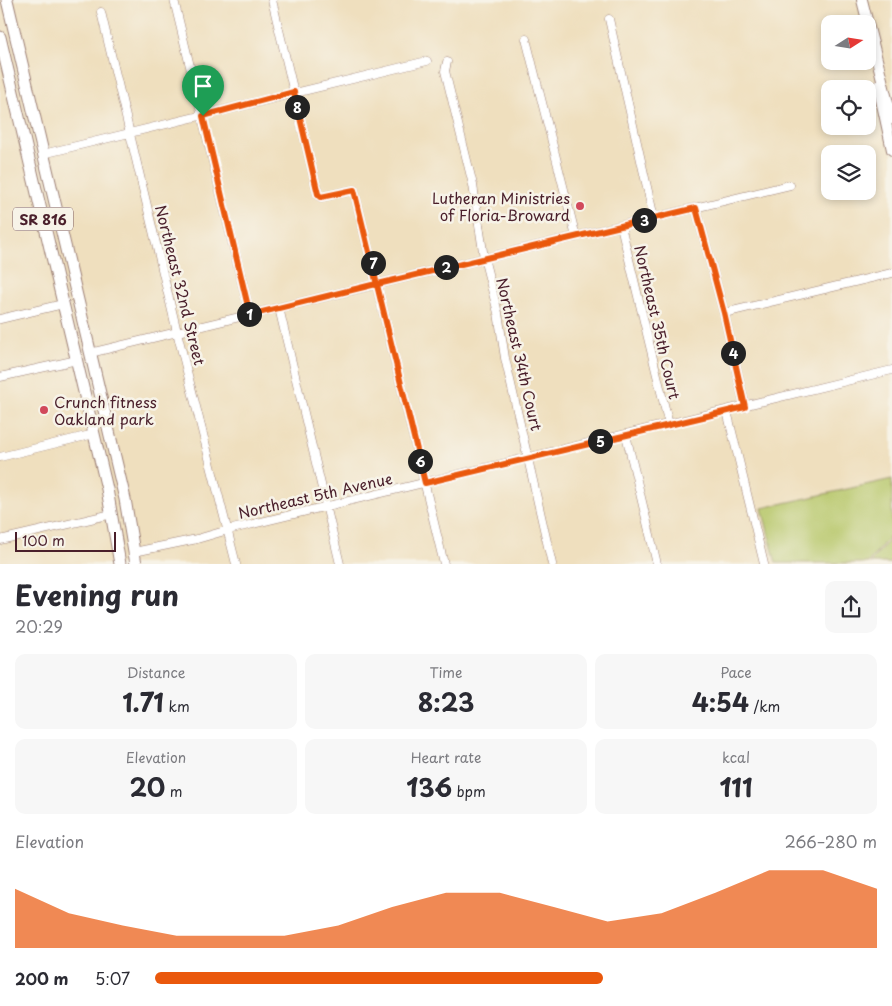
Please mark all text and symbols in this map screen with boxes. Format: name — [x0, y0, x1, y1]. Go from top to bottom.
north arrow — [821, 15, 876, 70]
map controls — [821, 15, 876, 200]
pin — [182, 65, 224, 116]
icon: arrive — [189, 72, 217, 100]
button: locate — [821, 80, 876, 135]
pin: 8 — [284, 94, 310, 120]
text: 8 — [293, 97, 302, 118]
button: layers — [821, 145, 876, 200]
place label: Lutheran Ministries of Floria-Broward — [432, 186, 570, 226]
marker: Lutheran Ministries of Floria-Broward — [574, 200, 586, 212]
street label: Northeast 32nd Street — [150, 202, 212, 368]
road number: SR 816 — [13, 208, 73, 230]
pin: 3 — [632, 208, 656, 232]
text: 3 — [640, 210, 649, 231]
street label: Northeast 35th Court — [629, 243, 687, 401]
pin: 7 — [360, 250, 386, 276]
text: 7 — [369, 253, 378, 274]
pin: 2 — [434, 254, 458, 280]
text: 2 — [442, 257, 451, 278]
street label: Northeast 34th Court — [491, 275, 549, 433]
pin: 1 — [236, 302, 262, 326]
text: 1 — [246, 304, 253, 325]
pin: 4 — [720, 340, 746, 366]
text: 4 — [729, 343, 738, 364]
place label: Crunch fitness Oakland park — [54, 390, 157, 430]
marker: Crunch fitness Oakland park — [38, 404, 50, 416]
pin: 5 — [588, 428, 612, 454]
text: 5 — [596, 431, 605, 452]
pin: 6 — [408, 448, 432, 474]
text: 6 — [416, 451, 425, 472]
street label: Northeast 5th Avenue — [236, 466, 394, 524]
scale bar — [15, 528, 116, 552]
text: 100 m — [22, 530, 65, 551]
text: Evening run — [15, 573, 179, 616]
button: share — [825, 581, 877, 633]
text: 20:29 — [15, 614, 63, 638]
text: Distance — [127, 662, 185, 683]
text: Time — [429, 662, 463, 683]
text: Pace — [720, 662, 752, 683]
text: 1.71 — [122, 683, 164, 721]
text: 8:23 — [418, 683, 474, 721]
text: 4:54 — [692, 683, 749, 721]
text: km — [164, 696, 190, 717]
text: /km — [749, 696, 780, 717]
text: Elevation — [126, 747, 186, 768]
text: Heart rate — [411, 747, 481, 768]
text: kcal — [722, 747, 750, 768]
text: 20 — [129, 768, 165, 806]
text: 136 — [406, 768, 452, 806]
text: 111 — [719, 768, 753, 806]
text: m — [165, 781, 183, 802]
text: bpm — [452, 781, 486, 802]
text: Elevation — [15, 829, 84, 853]
text: 266–280 m — [784, 829, 877, 853]
text: 200 m — [15, 966, 69, 990]
text: 5:07 — [95, 966, 130, 990]

